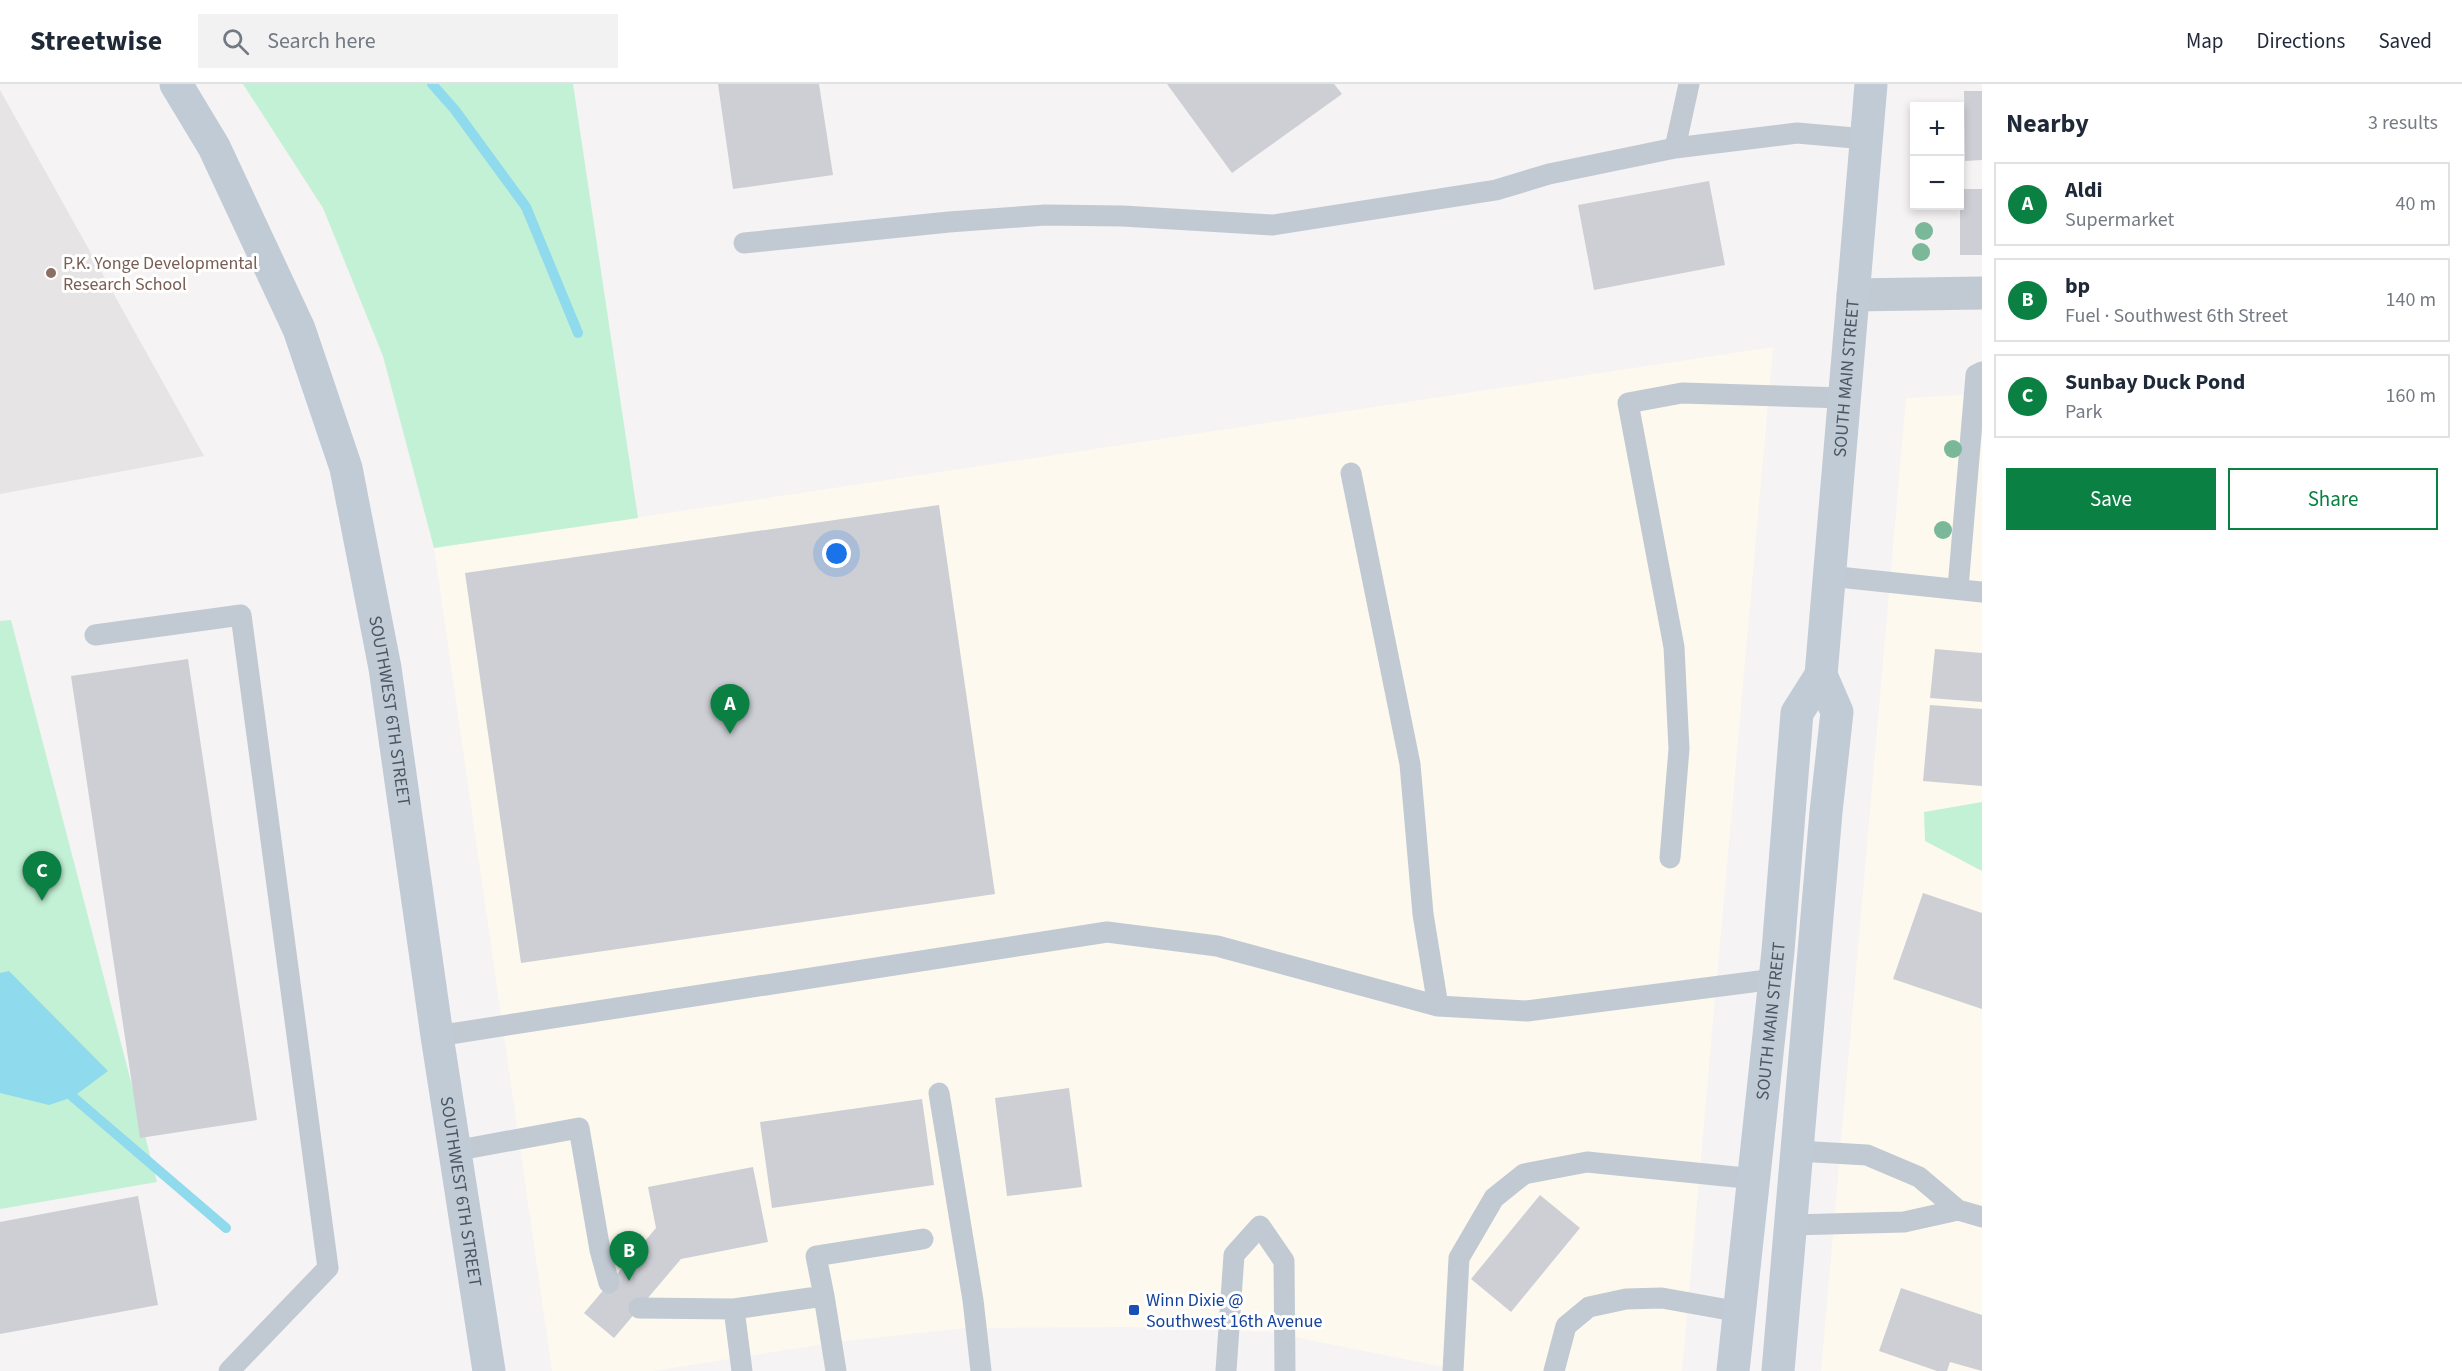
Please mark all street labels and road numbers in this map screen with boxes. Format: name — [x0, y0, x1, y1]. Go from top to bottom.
street label: SOUTH MAIN STREET — [1827, 298, 1865, 458]
street label: SOUTHWEST 6TH STREET — [363, 613, 417, 808]
street label: SOUTH MAIN STREET — [1750, 941, 1791, 1101]
street label: SOUTHWEST 6TH STREET — [434, 1094, 488, 1289]

